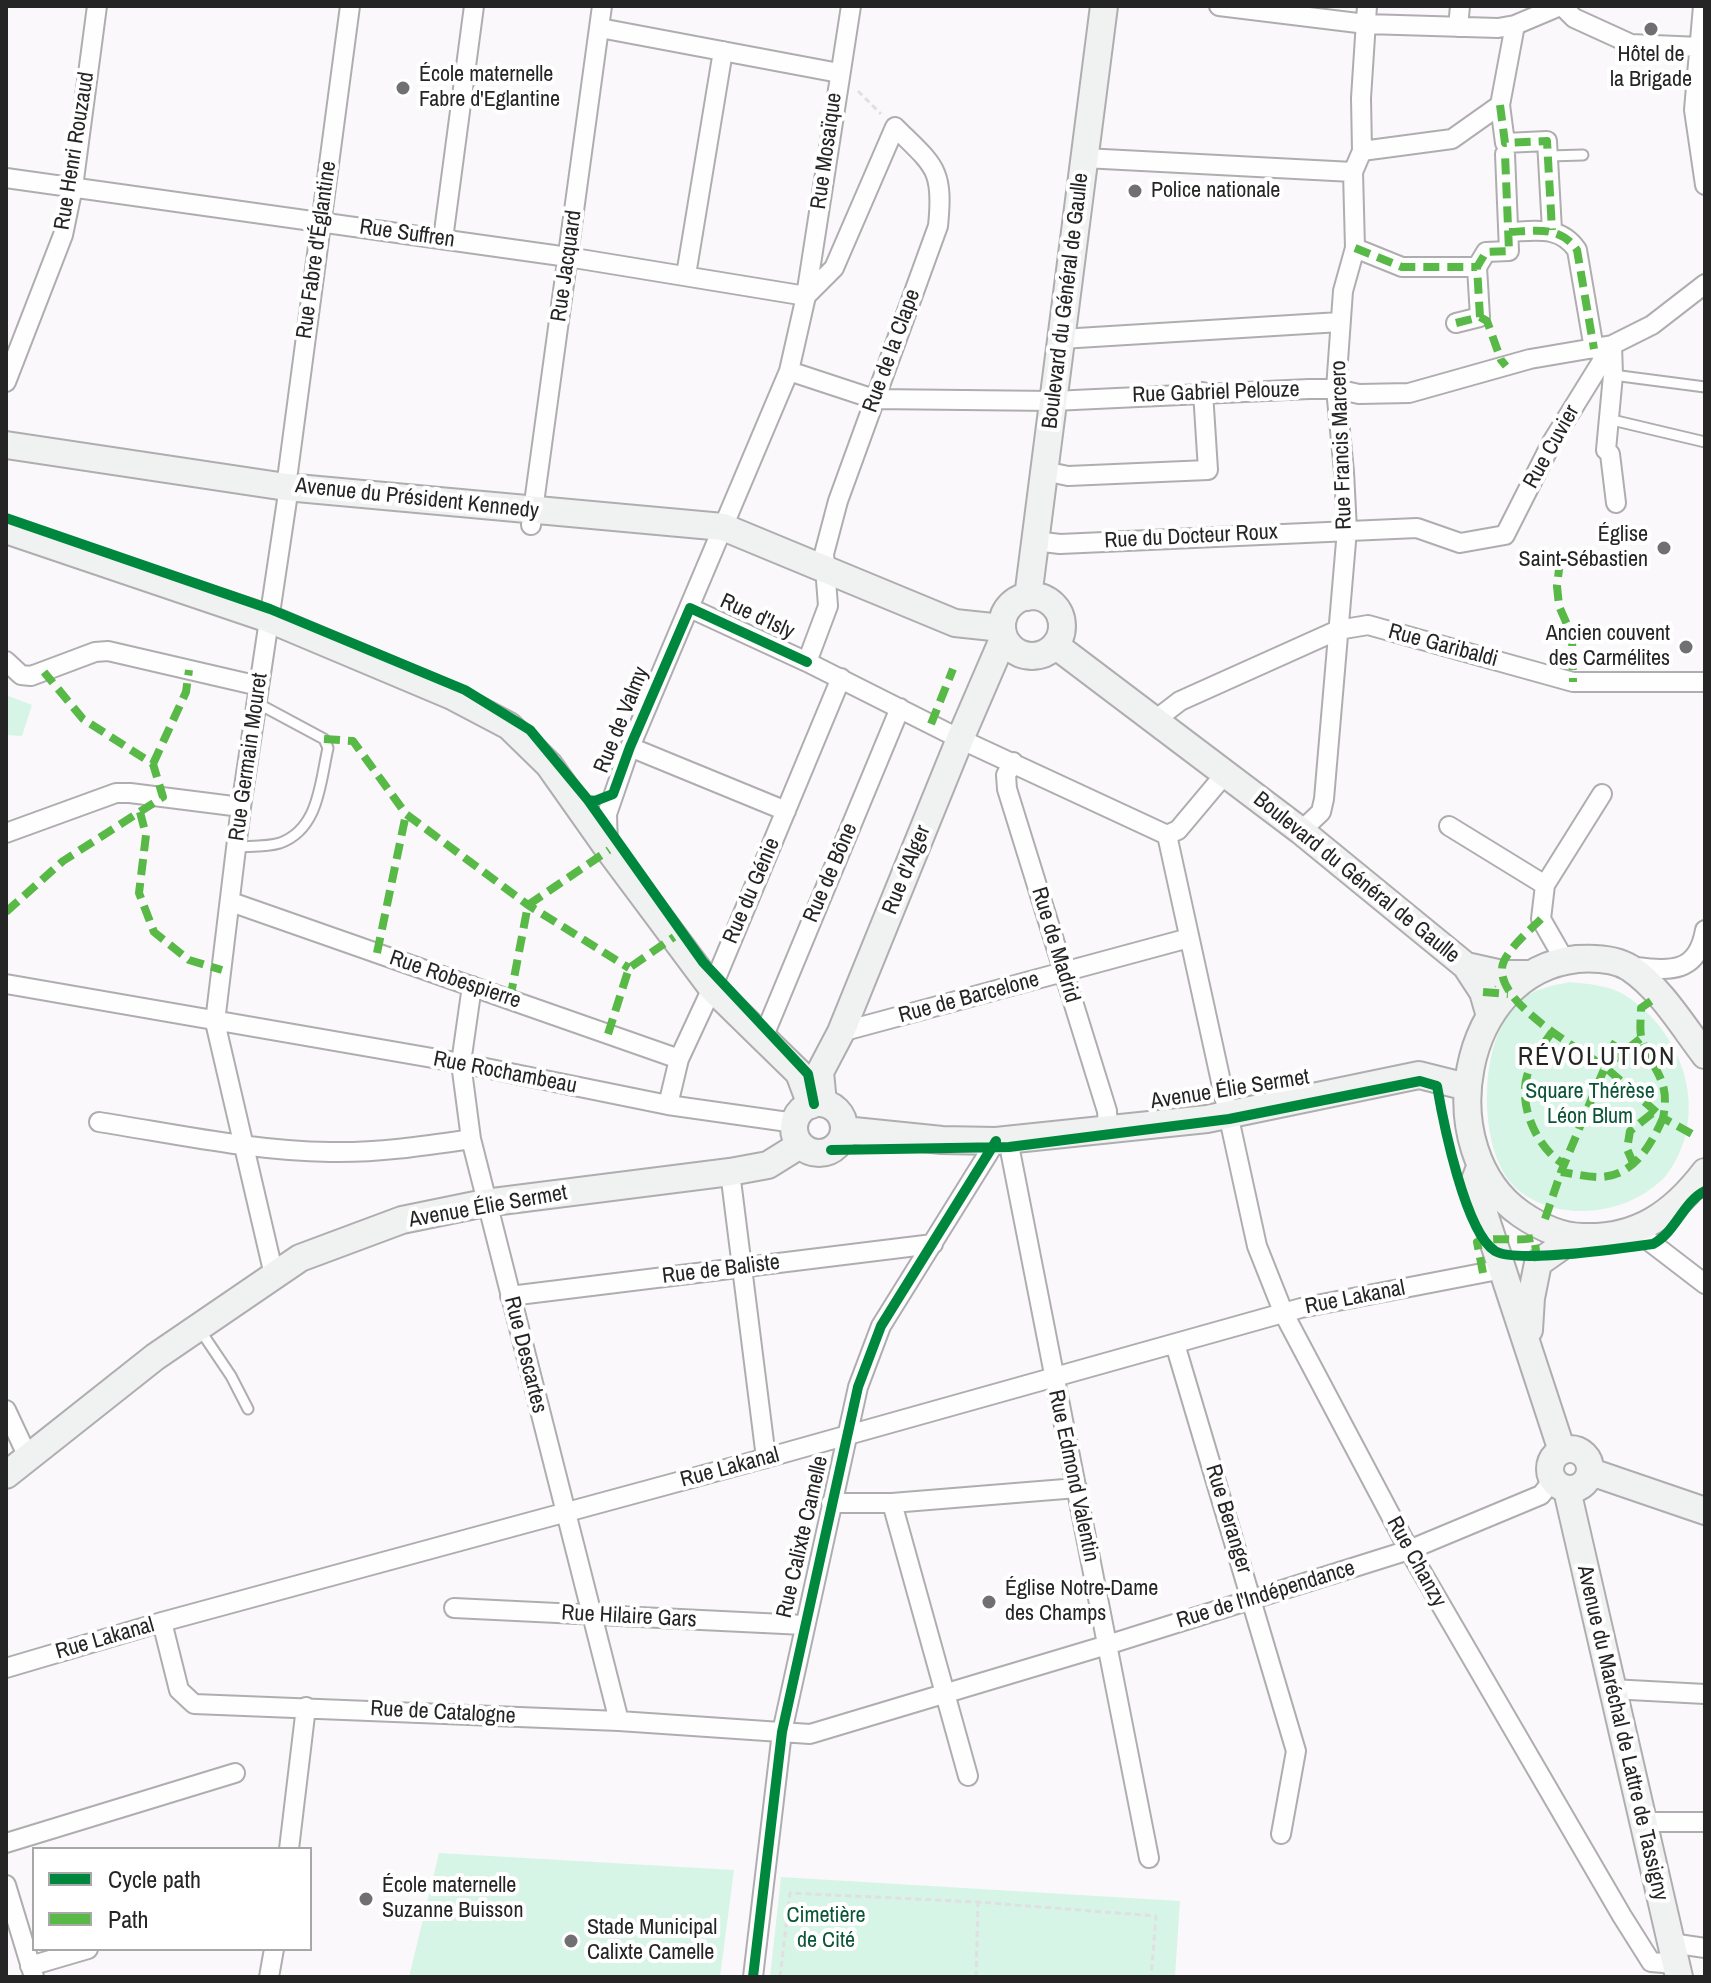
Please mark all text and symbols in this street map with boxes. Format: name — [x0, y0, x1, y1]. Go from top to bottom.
marker: Hôtel de la Brigade — [1642, 20, 1660, 38]
place label: Hôtel de la Brigade — [1610, 42, 1692, 94]
place label: École maternelle Fabre d'Eglantine — [419, 62, 560, 114]
street label: Rue Henri Rouzaud — [49, 70, 101, 232]
marker: École maternelle Fabre d'Eglantine — [394, 79, 412, 97]
street label: Rue Mosaïque — [806, 91, 848, 211]
street label: Rue Fabre d'Églantine — [291, 159, 343, 341]
street label: Boulevard du Général de Gaulle — [1037, 171, 1095, 431]
place label: Police nationale — [1151, 178, 1280, 204]
marker: Police nationale — [1126, 182, 1144, 200]
street label: Rue Jacquard — [546, 209, 588, 323]
street label: Rue Suffren — [358, 214, 456, 254]
street label: Rue de la Clape — [857, 286, 927, 416]
street label: Rue Francis Marcero — [1326, 360, 1358, 530]
street label: Rue Gabriel Pelouze — [1132, 377, 1300, 409]
street label: Rue Cuvier — [1518, 401, 1586, 493]
street label: Avenue du Président Kennedy — [294, 473, 540, 525]
street label: Rue du Docteur Roux — [1104, 519, 1278, 555]
place label: Église Saint-Sébastien — [1519, 522, 1648, 574]
marker: Église Saint-Sébastien — [1655, 539, 1673, 557]
street label: Rue d'Isly — [716, 588, 798, 646]
street label: Rue Garibaldi — [1385, 619, 1501, 673]
place label: Ancien couvent des Carmélites — [1546, 621, 1670, 672]
marker: Ancien couvent des Carmélites — [1677, 638, 1695, 656]
street label: Rue de Valmy — [589, 663, 655, 777]
street label: Rue Germain Mouret — [224, 671, 274, 843]
street label: Boulevard du Général de Gaulle — [1248, 787, 1464, 969]
street label: Rue de Bône — [798, 819, 864, 927]
street label: Rue d'Alger — [877, 822, 937, 918]
street label: Rue du Génie — [718, 834, 786, 948]
street label: Rue de Madrid — [1025, 884, 1085, 1006]
street label: Rue Robespierre — [386, 945, 524, 1015]
street label: Rue de Barcelone — [896, 967, 1042, 1029]
district label: RÉVOLUTION — [1518, 1042, 1676, 1074]
street label: Rue Rochambeau — [431, 1046, 579, 1100]
street label: Avenue Élie Sermet — [1149, 1064, 1311, 1116]
park label: Square Thérèse Léon Blum — [1525, 1079, 1655, 1130]
street label: Avenue Élie Sermet — [407, 1180, 569, 1234]
street label: Rue de Baliste — [661, 1250, 781, 1290]
street label: Rue Lakanal — [1303, 1275, 1407, 1321]
street label: Rue Descartes — [498, 1294, 552, 1416]
street label: Rue Edmond Valentin — [1042, 1388, 1104, 1564]
street label: Rue Lakanal — [678, 1442, 782, 1494]
street label: Rue Calixte Camelle — [772, 1453, 834, 1621]
street label: Rue Beranger — [1199, 1461, 1257, 1577]
street label: Rue Chanzy — [1380, 1512, 1452, 1612]
street label: Rue de l'Indépendance — [1174, 1555, 1358, 1635]
street label: Avenue du Maréchal de Lattre de Tassigny — [1571, 1563, 1673, 1903]
place label: Église Notre-Dame des Champs — [1005, 1576, 1158, 1628]
marker: Église Notre-Dame des Champs — [980, 1593, 998, 1611]
street label: Rue Hilaire Gars — [561, 1600, 697, 1634]
street label: Rue Lakanal — [53, 1612, 157, 1666]
street label: Rue de Catalogne — [370, 1696, 516, 1730]
legend — [32, 1847, 312, 1951]
text: Cycle path — [108, 1863, 201, 1895]
place label: École maternelle Suzanne Buisson — [382, 1873, 523, 1924]
marker: École maternelle Suzanne Buisson — [357, 1890, 375, 1908]
text: Path — [108, 1903, 149, 1935]
park label: Cimetière de Cité — [786, 1903, 866, 1954]
place label: Stade Municipal Calixte Camelle — [587, 1915, 717, 1966]
marker: Stade Municipal Calixte Camelle — [562, 1932, 580, 1950]

